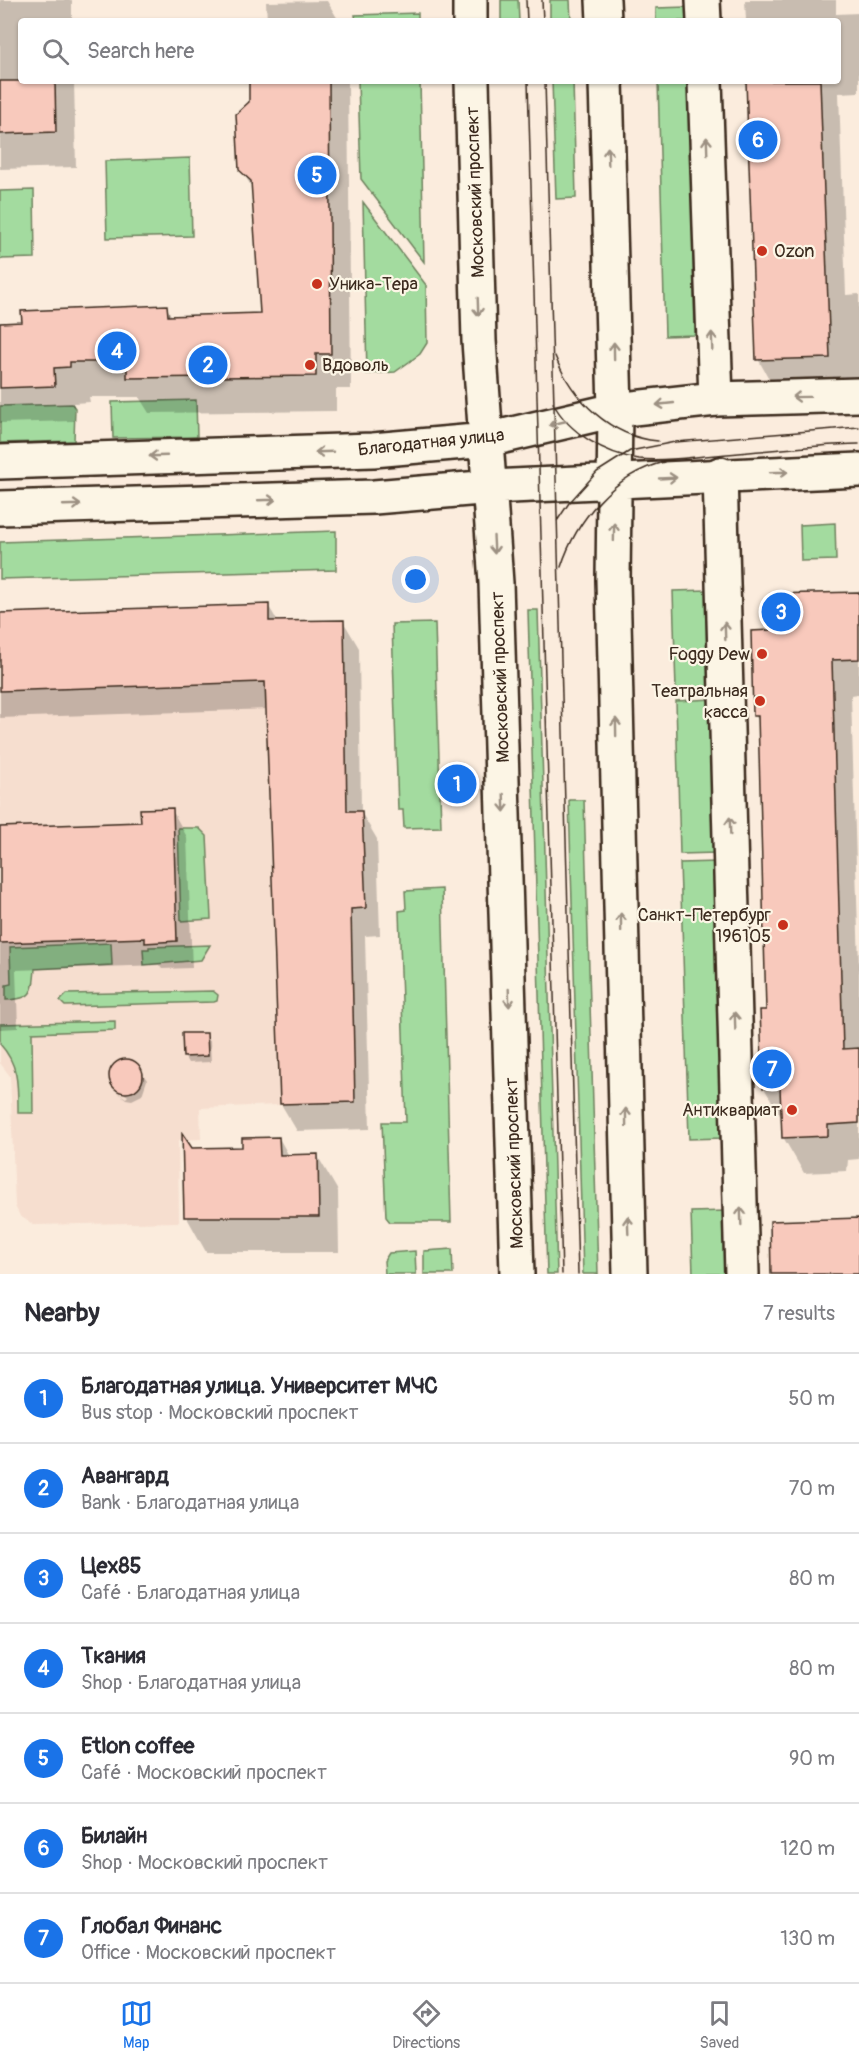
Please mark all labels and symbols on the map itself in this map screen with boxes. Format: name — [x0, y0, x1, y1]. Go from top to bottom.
street label: Московский проспект — [461, 106, 490, 278]
pin: 6 — [738, 118, 777, 162]
one-way arrow — [701, 137, 713, 157]
one-way arrow — [602, 147, 614, 167]
pin: 5 — [298, 152, 336, 198]
place label: Ozon — [774, 240, 814, 263]
marker: Ozon — [755, 244, 769, 258]
place label: Уника-Тера — [329, 273, 418, 296]
marker: Уника-Тера — [310, 277, 324, 291]
one-way arrow — [473, 297, 484, 317]
pin: 4 — [98, 328, 136, 374]
one-way arrow — [707, 332, 718, 352]
pin: 2 — [188, 342, 228, 388]
one-way arrow — [608, 342, 620, 362]
place label: Вдоволь — [322, 354, 389, 377]
marker: Вдоволь — [303, 358, 317, 372]
one-way arrow — [791, 391, 811, 402]
one-way arrow — [656, 399, 676, 410]
one-way arrow — [549, 418, 569, 429]
street label: Благодатная улица — [357, 423, 505, 462]
one-way arrow — [315, 446, 335, 457]
one-way arrow — [148, 451, 168, 462]
one-way arrow — [768, 466, 788, 478]
one-way arrow — [657, 472, 677, 483]
one-way arrow — [256, 494, 276, 505]
one-way arrow — [61, 499, 81, 511]
one-way arrow — [608, 523, 620, 543]
one-way arrow — [489, 534, 500, 554]
your location — [401, 565, 430, 594]
pin: 3 — [762, 590, 800, 634]
street label: Московский проспект — [486, 591, 515, 763]
one-way arrow — [719, 621, 730, 641]
place label: Foggy Dew — [668, 643, 750, 666]
marker: Foggy Dew — [755, 647, 769, 661]
place label: Театральная касса — [651, 680, 748, 724]
marker: Театральная касса — [753, 694, 767, 708]
one-way arrow — [611, 717, 622, 737]
pin: 1 — [438, 762, 476, 806]
one-way arrow — [498, 792, 510, 812]
one-way arrow — [724, 816, 736, 836]
place label: Санкт-Петербург 196105 — [638, 904, 771, 948]
one-way arrow — [615, 912, 627, 932]
marker: Санкт-Петербург 196105 — [776, 918, 790, 932]
one-way arrow — [503, 987, 515, 1007]
one-way arrow — [729, 1011, 741, 1031]
pin: 7 — [752, 1046, 792, 1092]
street label: Московский проспект — [500, 1077, 529, 1249]
place label: Антиквариат — [682, 1099, 780, 1122]
marker: Антиквариат — [785, 1103, 799, 1117]
one-way arrow — [620, 1107, 631, 1127]
one-way arrow — [735, 1206, 746, 1226]
one-way arrow — [623, 1215, 634, 1235]

